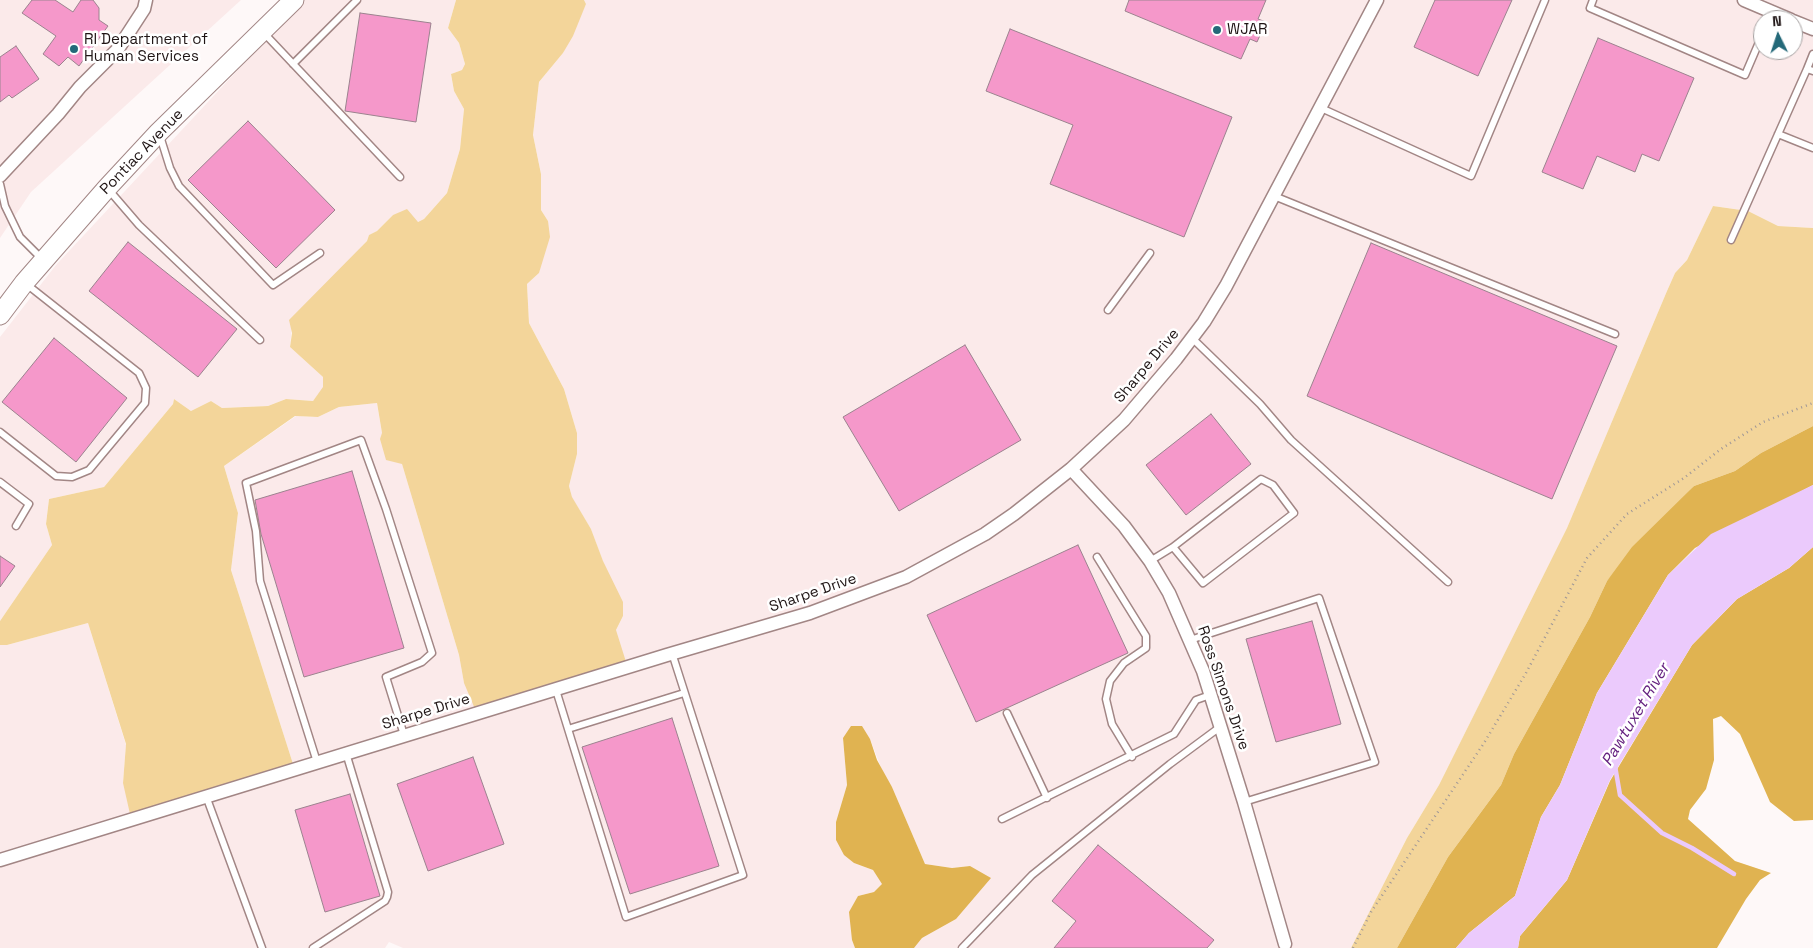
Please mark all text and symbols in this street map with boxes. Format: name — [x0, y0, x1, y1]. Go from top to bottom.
north arrow — [1753, 10, 1803, 60]
text: N — [1772, 12, 1782, 30]
place label: WJAR — [1227, 21, 1267, 39]
marker: WJAR — [1211, 24, 1223, 36]
place label: RI Department of Human Services — [84, 31, 208, 66]
marker: RI Department of Human Services — [68, 43, 80, 55]
street label: Pontiac Avenue — [97, 106, 187, 198]
street label: Sharpe Drive — [1111, 325, 1183, 407]
street label: Sharpe Drive — [767, 570, 859, 616]
street label: Ross Simons Drive — [1193, 623, 1253, 753]
water label: Pawtuxet River — [1598, 660, 1674, 770]
street label: Sharpe Drive — [380, 690, 472, 734]

